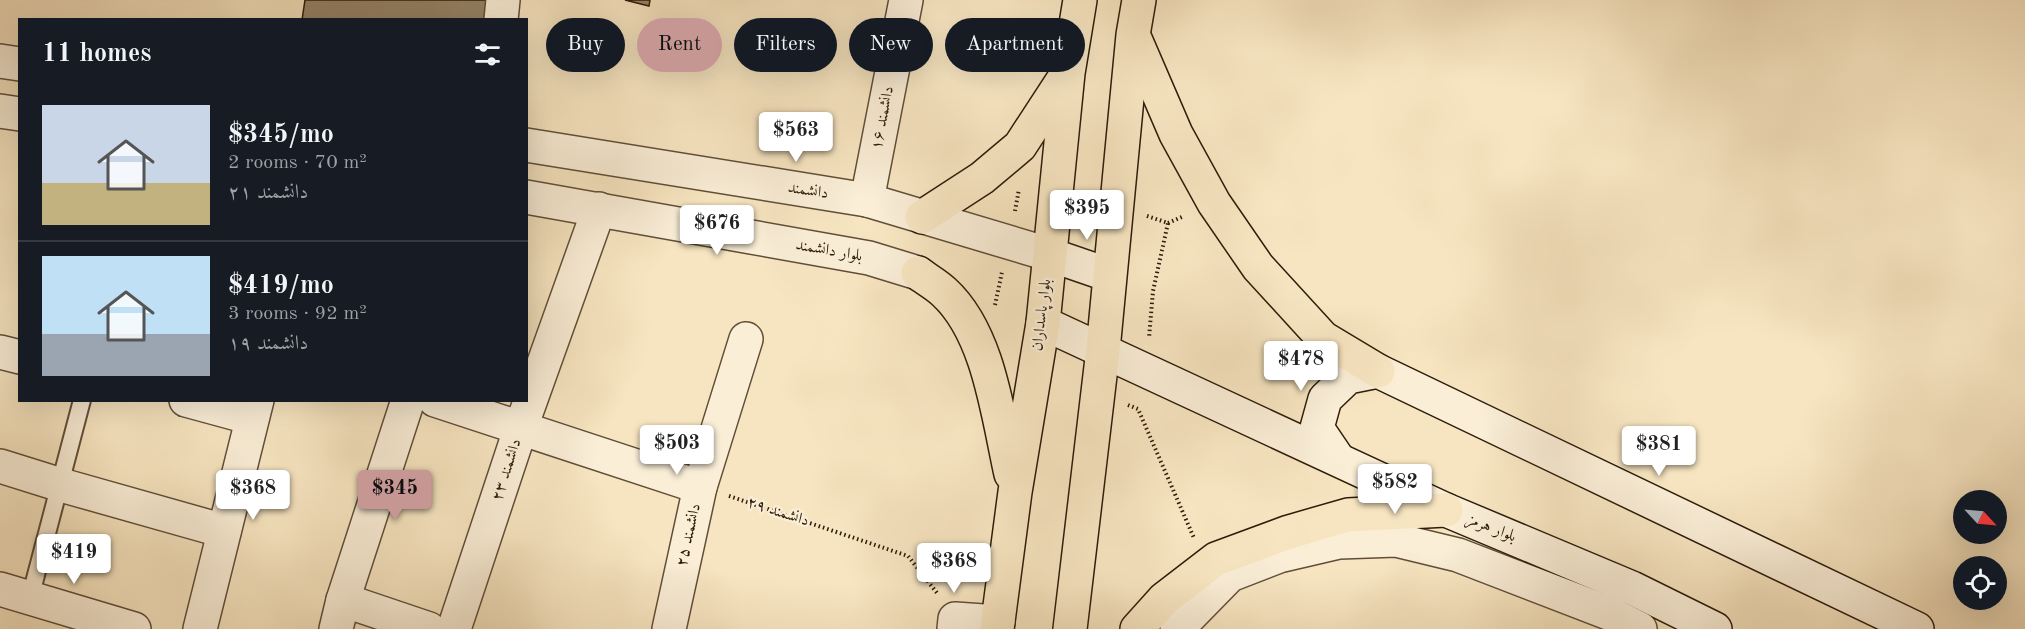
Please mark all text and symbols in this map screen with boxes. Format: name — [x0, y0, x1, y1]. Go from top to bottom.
chip: Buy — [546, 18, 625, 72]
chip: Rent — [637, 18, 722, 72]
chip: Filters — [734, 18, 837, 72]
chip: New — [849, 18, 933, 72]
chip: Apartment — [945, 18, 1085, 72]
icon: filters — [471, 38, 504, 71]
text: 11 homes — [42, 41, 151, 67]
street label: دانشمند ۱۶ — [869, 85, 897, 151]
pin: $563 — [760, 112, 832, 163]
text: $563 — [773, 121, 819, 141]
text: $345/mo — [228, 122, 334, 148]
icon: home — [90, 129, 162, 201]
text: 2 rooms · 70 m² — [228, 153, 367, 173]
street label: دانشمند — [787, 180, 829, 202]
text: دانشمند ۲۱ — [228, 183, 308, 203]
pin: $395 — [1051, 190, 1123, 241]
text: $395 — [1064, 199, 1110, 219]
pin: $676 — [681, 205, 753, 256]
text: $676 — [694, 214, 740, 234]
street label: بلوار دانشمند — [794, 237, 864, 265]
text: $419/mo — [228, 273, 334, 299]
street label: بلوار پاسداران — [1030, 278, 1056, 352]
icon: home — [90, 280, 162, 352]
text: 3 rooms · 92 m² — [228, 304, 367, 324]
text: دانشمند ۱۹ — [228, 334, 308, 354]
pin: $478 — [1265, 341, 1337, 392]
text: $478 — [1278, 350, 1324, 370]
pin: $503 — [641, 425, 713, 476]
pin: $381 — [1623, 426, 1695, 477]
text: $503 — [654, 434, 700, 454]
text: $381 — [1636, 435, 1682, 455]
street label: دانشمند ۲۳ — [489, 437, 525, 503]
pin: $582 — [1359, 464, 1431, 515]
pin: $368 — [217, 470, 289, 521]
pin: $345 — [359, 470, 431, 521]
text: $582 — [1372, 473, 1418, 493]
text: $368 — [230, 479, 276, 499]
text: $345 — [372, 479, 418, 499]
north arrow — [1953, 490, 2007, 544]
map controls — [1953, 490, 2007, 610]
street label: دانشمند ۲۹ — [745, 494, 811, 530]
street label: دانشمند ۲۵ — [674, 502, 704, 568]
street label: بلوار هرمز — [1463, 511, 1518, 547]
pin: $419 — [38, 534, 110, 585]
text: $419 — [51, 543, 97, 563]
pin: $368 — [918, 543, 990, 594]
text: $368 — [931, 552, 977, 572]
button: locate — [1953, 556, 2007, 610]

